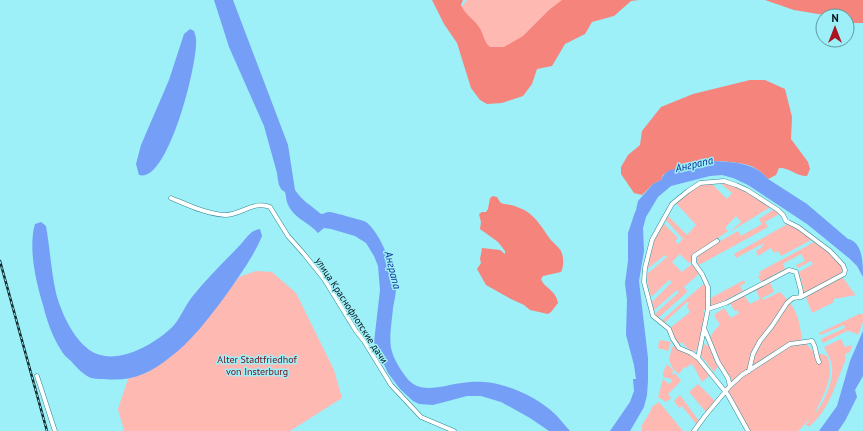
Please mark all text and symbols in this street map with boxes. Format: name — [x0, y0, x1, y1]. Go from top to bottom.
north arrow — [815, 8, 855, 48]
text: N — [831, 11, 839, 25]
water label: Анграпа — [673, 153, 715, 175]
water label: Анграпа — [381, 249, 405, 291]
street label: улица Краснофлотские дачи — [312, 255, 391, 366]
park label: Alter Stadtfriedhof von Insterburg — [217, 353, 297, 378]

